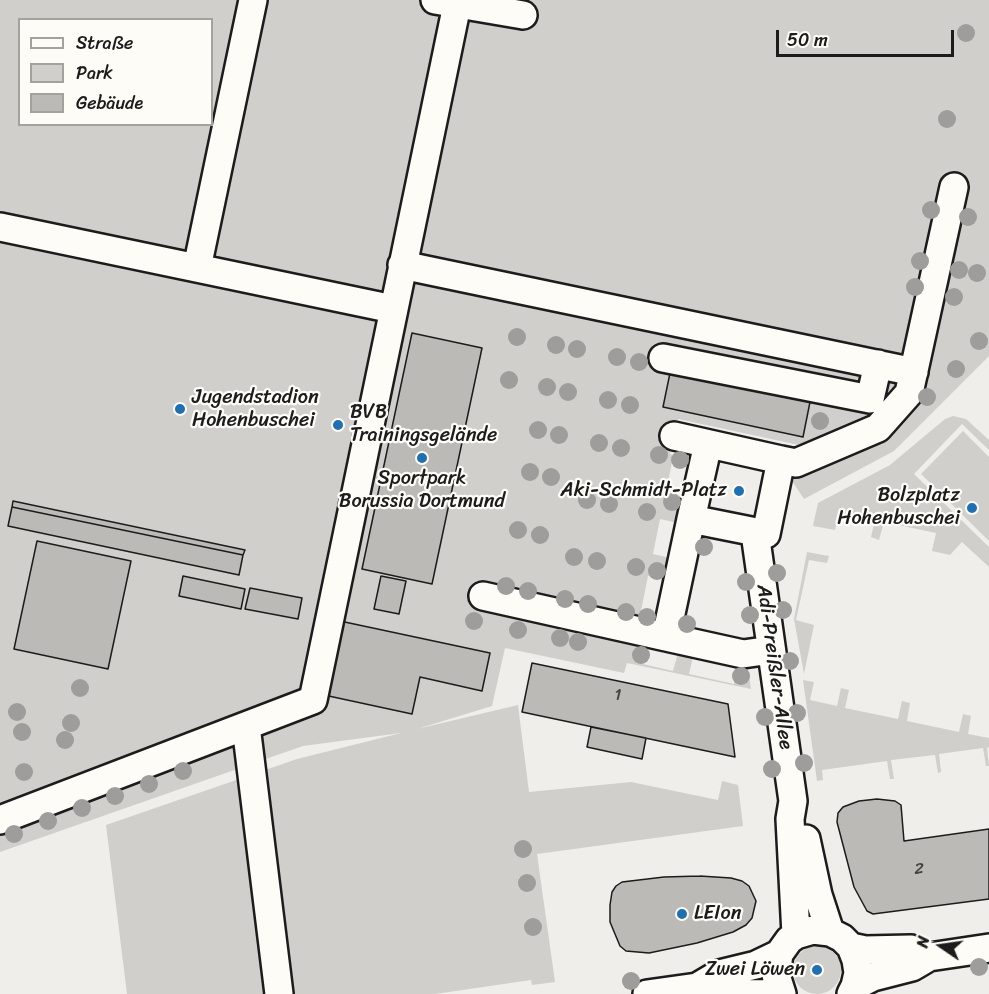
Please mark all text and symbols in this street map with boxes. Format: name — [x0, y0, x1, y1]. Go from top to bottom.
legend — [18, 18, 213, 126]
scale bar — [779, 18, 958, 56]
text: 50 m — [787, 24, 828, 56]
text: Straße — [76, 27, 133, 59]
text: Park — [76, 57, 113, 89]
text: Gebäude — [76, 87, 143, 119]
place label: Jugendstadion Hohenbuschei — [192, 386, 319, 433]
place label: BVB Trainingsgelände — [350, 401, 497, 448]
marker: Jugendstadion Hohenbuschei — [173, 402, 187, 416]
marker: BVB Trainingsgelände — [331, 418, 345, 432]
marker: Sportpark Borussia Dortmund — [415, 451, 429, 465]
place label: Sportpark Borussia Dortmund — [339, 467, 505, 514]
place label: Aki-Schmidt-Platz — [561, 479, 727, 503]
marker: Aki-Schmidt-Platz — [732, 484, 746, 498]
place label: Bolzplatz Hohenbuschei — [837, 484, 960, 531]
marker: Bolzplatz Hohenbuschei — [965, 501, 979, 515]
street label: Adi-Preißler-Allee — [751, 583, 797, 751]
house number: 1 — [615, 686, 621, 706]
house number: 2 — [914, 860, 924, 880]
place label: LEIon — [694, 902, 741, 926]
marker: LEIon — [675, 907, 689, 921]
north arrow — [911, 916, 971, 976]
text: N — [908, 933, 938, 951]
place label: Zwei Löwen — [705, 958, 805, 982]
marker: Zwei Löwen — [810, 963, 824, 977]

